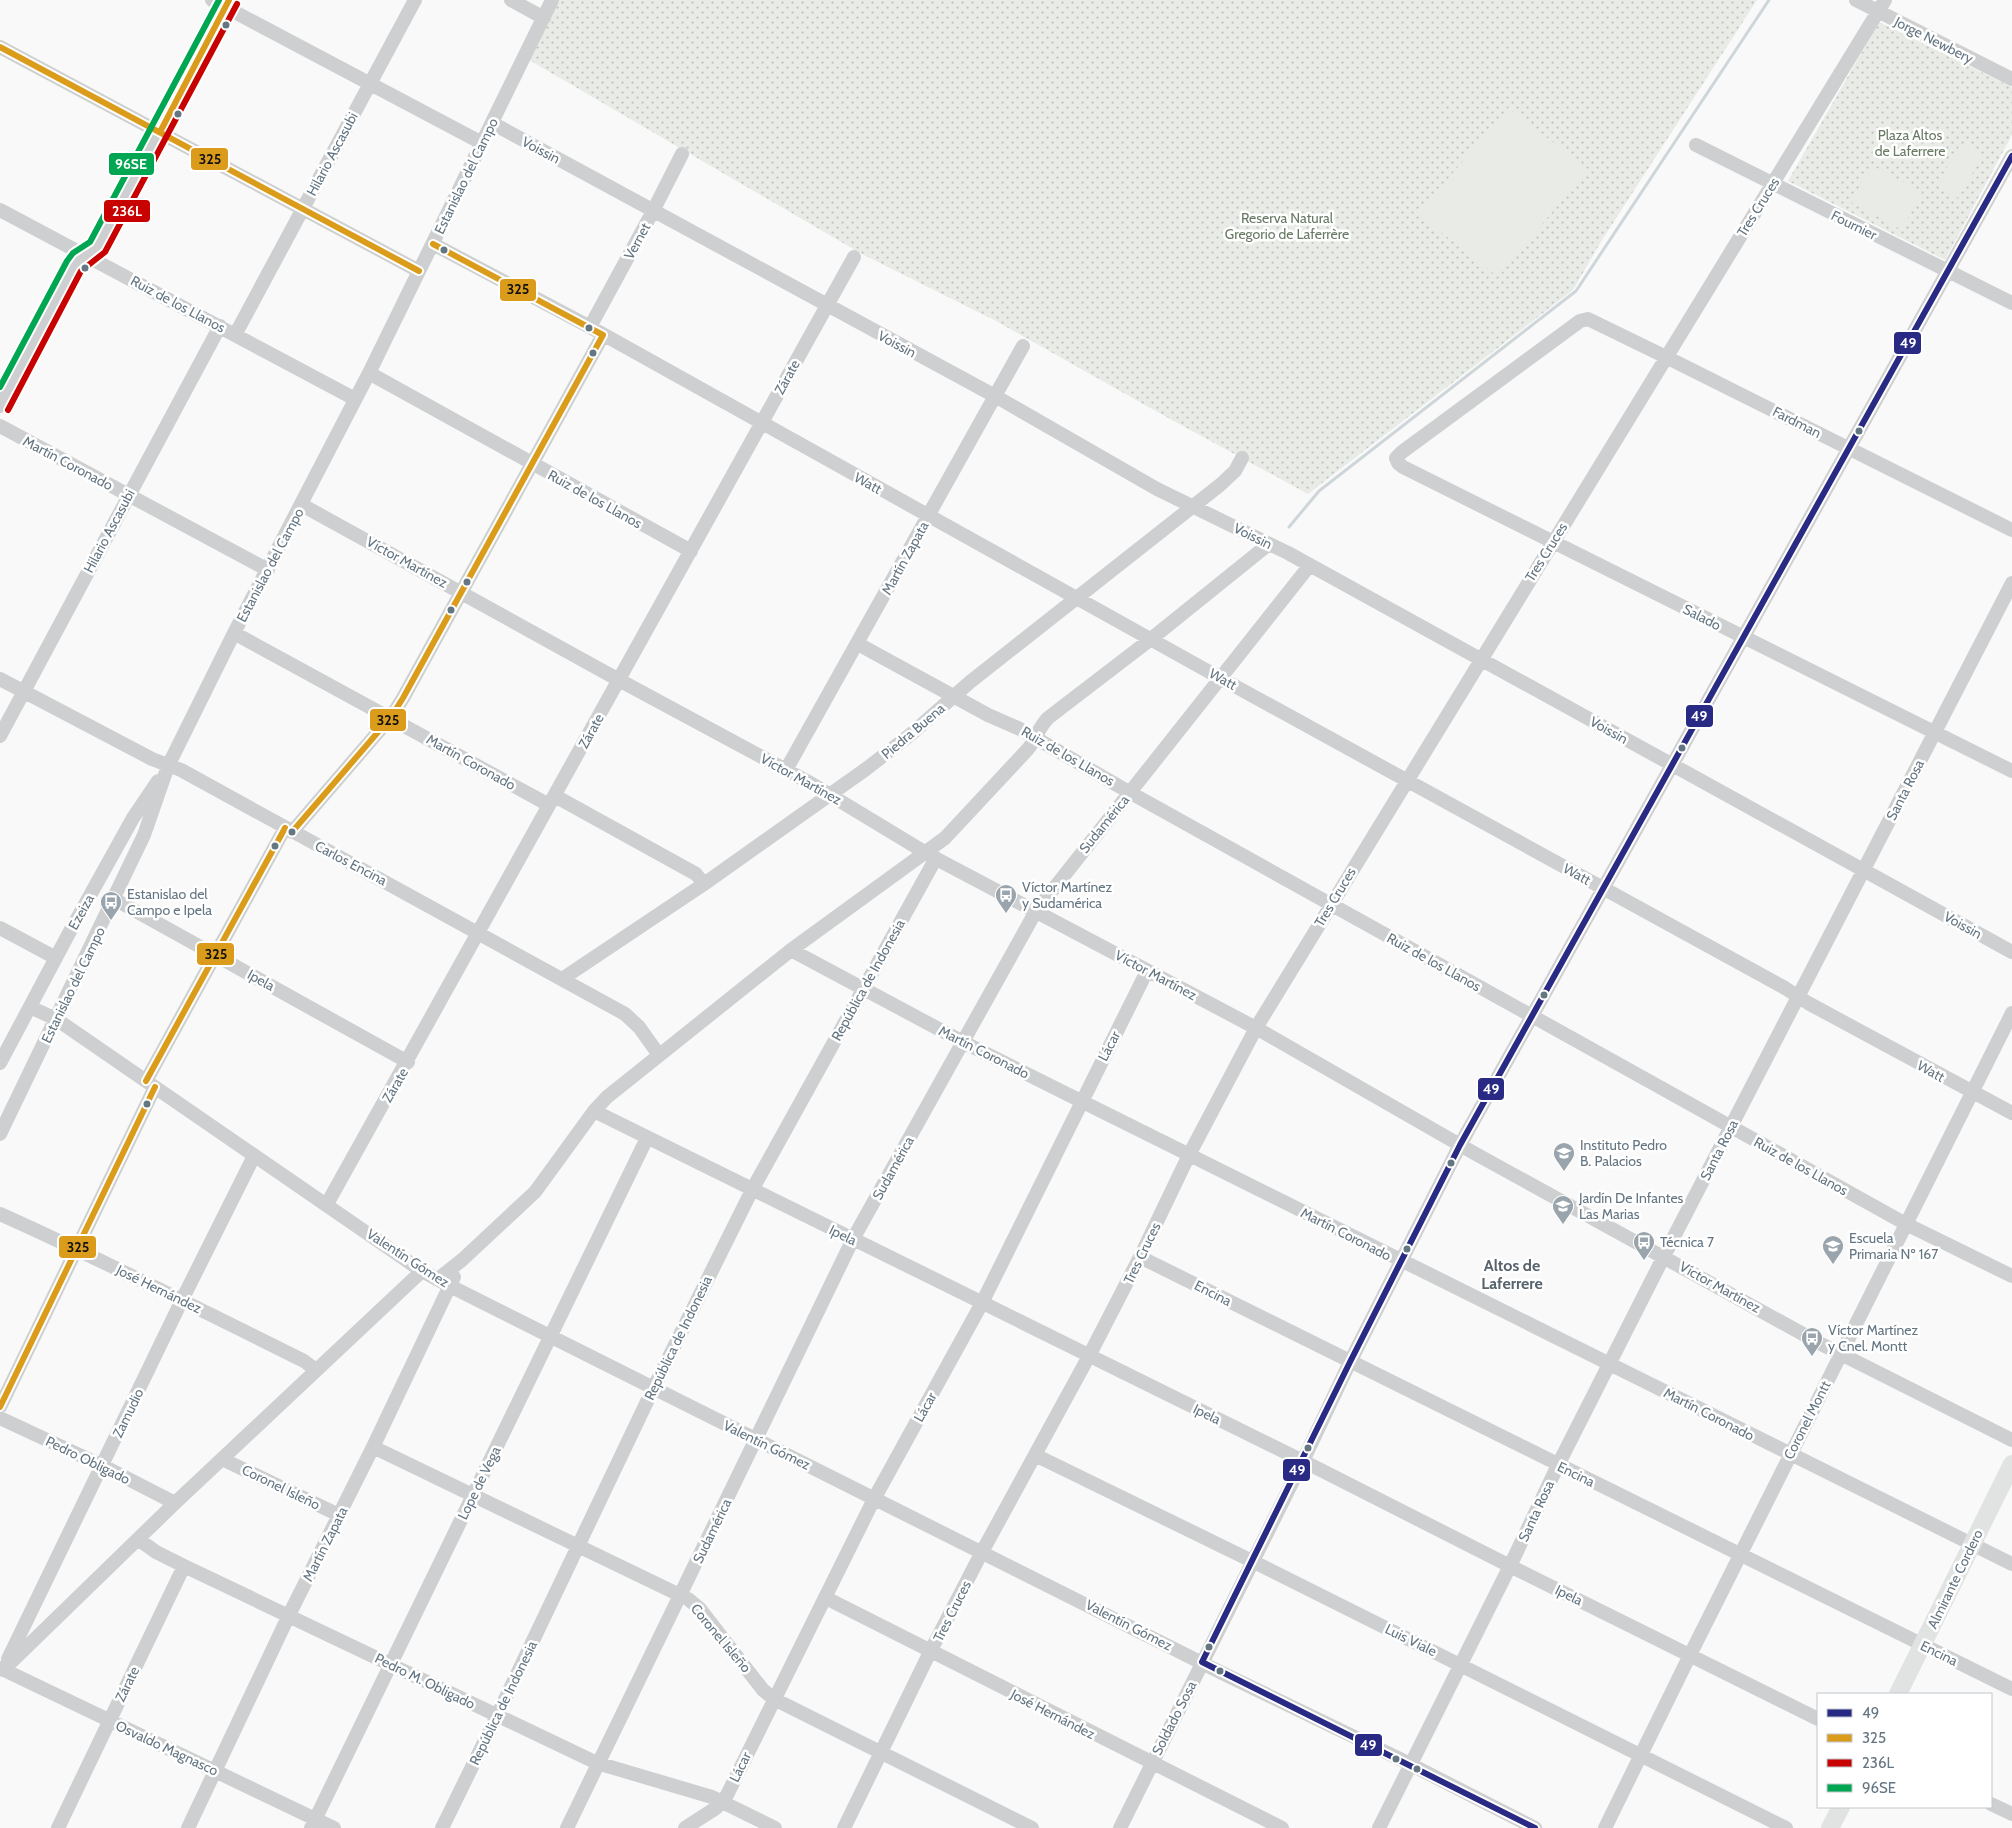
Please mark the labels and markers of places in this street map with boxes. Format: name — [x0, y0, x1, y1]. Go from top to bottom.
unlabelled marker — [221, 20, 231, 30]
unlabelled marker — [173, 109, 183, 119]
unlabelled marker — [439, 245, 449, 255]
unlabelled marker — [80, 263, 90, 273]
unlabelled marker — [584, 323, 594, 333]
unlabelled marker — [588, 348, 598, 358]
unlabelled marker — [1854, 426, 1864, 436]
unlabelled marker — [462, 577, 472, 587]
unlabelled marker — [446, 605, 456, 615]
unlabelled marker — [1677, 743, 1687, 753]
unlabelled marker — [287, 827, 297, 837]
unlabelled marker — [270, 841, 280, 851]
place label: Víctor Martínez y Sudamérica — [1022, 878, 1113, 912]
bus stop icon: Víctor Martínez y Sudamérica — [994, 883, 1018, 914]
place label: Estanislao del Campo e Ipela — [127, 885, 212, 919]
bus stop icon: Estanislao del Campo e Ipela — [99, 890, 123, 921]
unlabelled marker — [1539, 990, 1549, 1000]
unlabelled marker — [142, 1099, 152, 1109]
place label: Instituto Pedro B. Palacios — [1580, 1136, 1667, 1170]
school or university icon: Instituto Pedro B. Palacios — [1552, 1141, 1576, 1172]
unlabelled marker — [1446, 1158, 1456, 1168]
place label: Jardín De Infantes Las Marias — [1578, 1189, 1684, 1223]
school or university icon: Jardín De Infantes Las Marias — [1551, 1194, 1575, 1225]
place label: Escuela Primaria Nº 167 — [1849, 1229, 1938, 1263]
bus stop icon: Técnica 7 — [1632, 1230, 1656, 1261]
place label: Técnica 7 — [1660, 1233, 1714, 1251]
school or university icon: Escuela Primaria Nº 167 — [1821, 1234, 1845, 1265]
unlabelled marker — [1402, 1244, 1412, 1254]
place label: Víctor Martínez y Cnel. Montt — [1828, 1321, 1919, 1355]
bus stop icon: Víctor Martínez y Cnel. Montt — [1800, 1326, 1824, 1357]
unlabelled marker — [1303, 1443, 1313, 1453]
unlabelled marker — [1204, 1642, 1214, 1652]
unlabelled marker — [1215, 1666, 1225, 1676]
unlabelled marker — [1391, 1754, 1401, 1764]
unlabelled marker — [1412, 1764, 1422, 1774]

